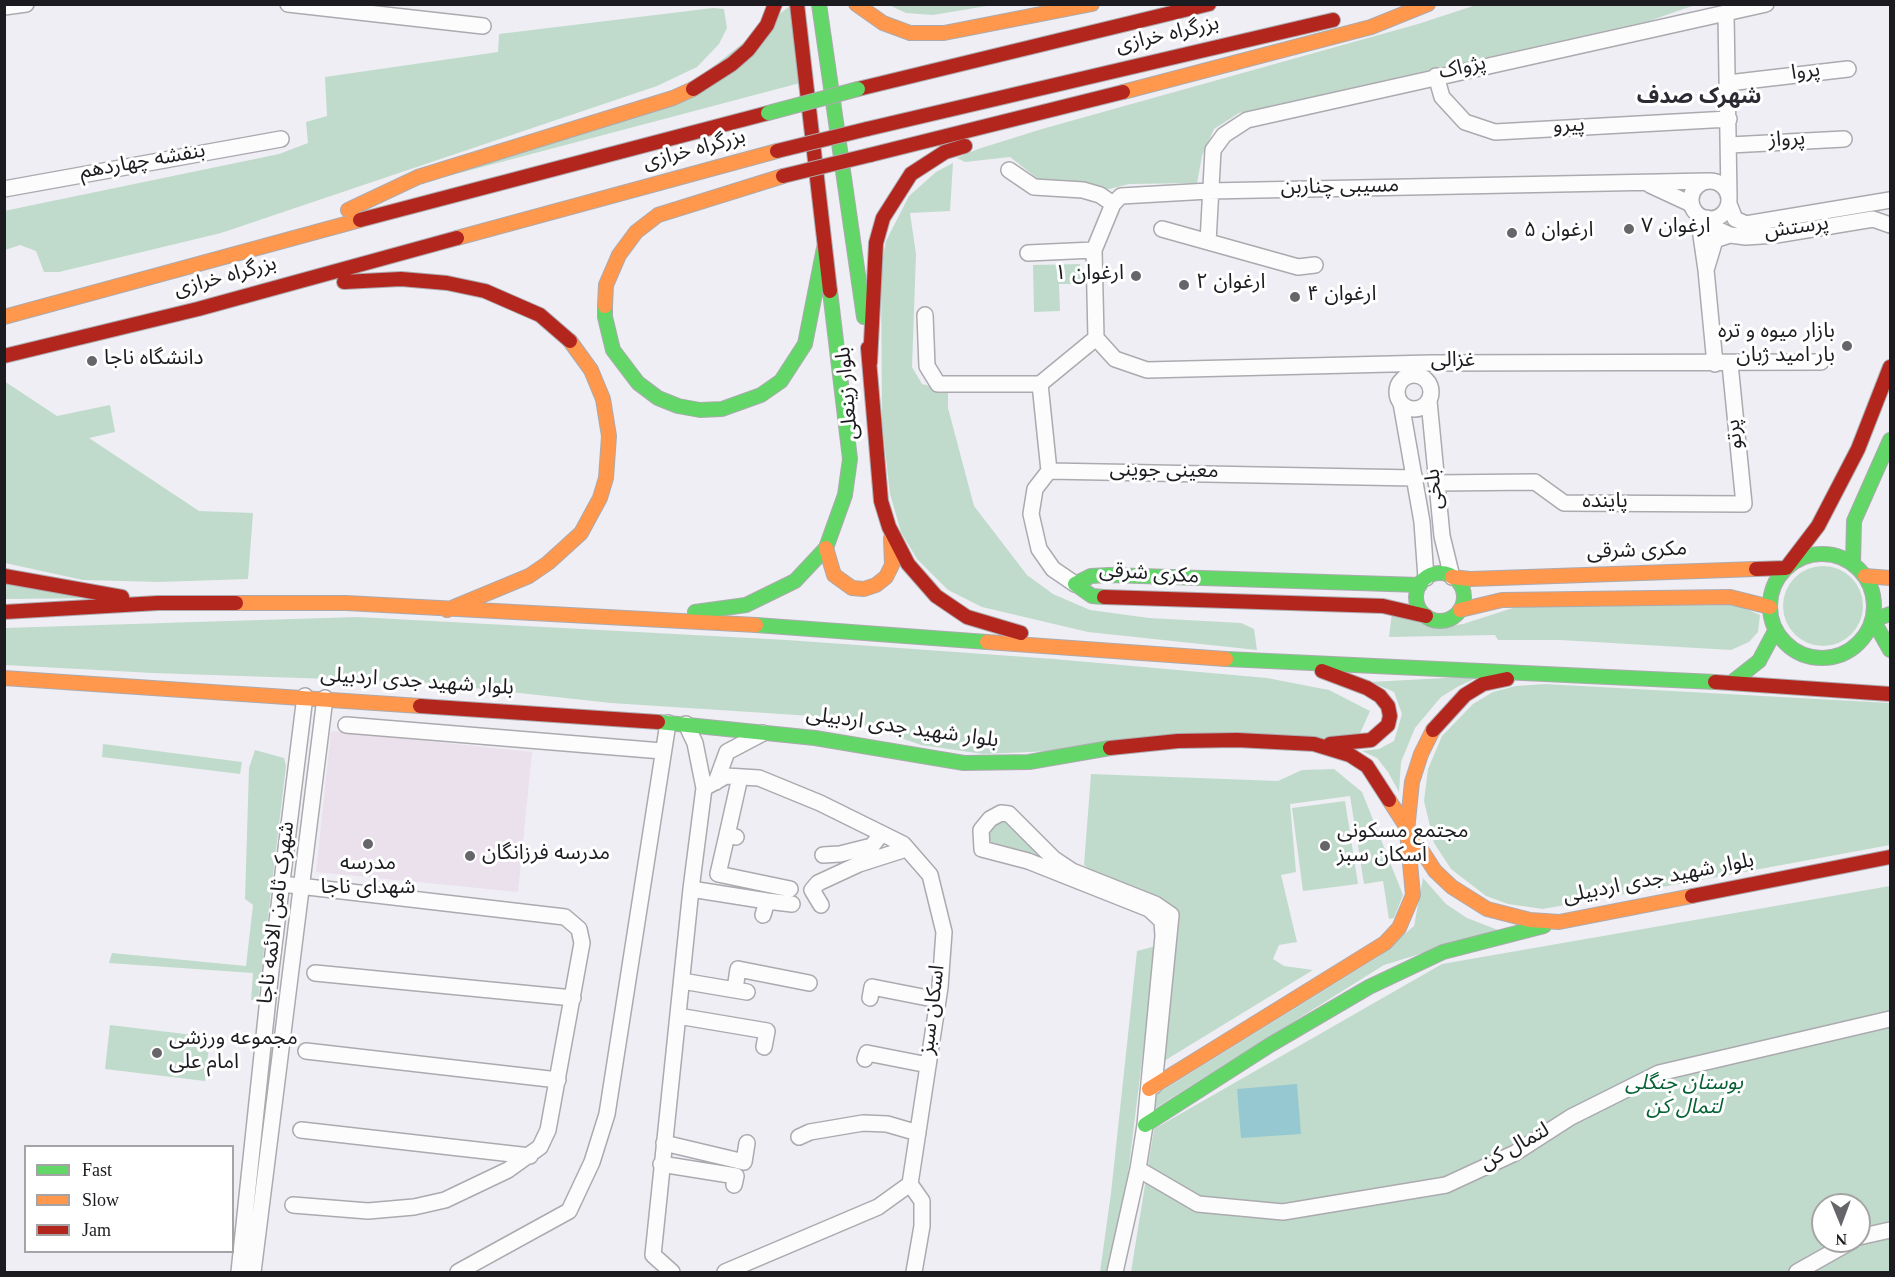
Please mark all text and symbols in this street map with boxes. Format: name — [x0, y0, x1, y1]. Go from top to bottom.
street label: بزرگراه خرازی — [1114, 13, 1222, 61]
street label: پژواک — [1437, 53, 1489, 87]
street label: پروا — [1790, 60, 1822, 88]
district label: شهرک صدف — [1637, 87, 1761, 113]
street label: پیرو — [1552, 115, 1586, 141]
street label: بزرگراه خرازی — [641, 126, 749, 178]
street label: پرواز — [1768, 128, 1806, 156]
street label: بنفشه چهاردهم — [78, 141, 208, 187]
street label: مسیبی چناربن — [1281, 175, 1399, 203]
street label: پرستش — [1763, 213, 1831, 247]
place label: ارغوان ۷ — [1641, 216, 1711, 242]
place label: ارغوان ۵ — [1524, 220, 1594, 246]
marker: ارغوان ۷ — [1622, 222, 1636, 236]
marker: ارغوان ۵ — [1505, 226, 1519, 240]
street label: بزرگراه خرازی — [172, 253, 280, 305]
place label: ارغوان ۱ — [1054, 263, 1124, 289]
marker: ارغوان ۱ — [1129, 269, 1143, 283]
place label: ارغوان ۲ — [1196, 272, 1266, 298]
marker: ارغوان ۲ — [1177, 278, 1191, 292]
place label: ارغوان ۴ — [1307, 284, 1377, 310]
marker: ارغوان ۴ — [1288, 290, 1302, 304]
place label: بازار میوه و تره بار امید ژبان — [1718, 321, 1835, 371]
marker: بازار میوه و تره بار امید ژبان — [1840, 339, 1854, 353]
street label: بلوار زینعلی — [833, 345, 867, 441]
place label: دانشگاه ناجا — [104, 348, 203, 374]
street label: غزالی — [1431, 350, 1475, 376]
marker: دانشگاه ناجا — [85, 354, 99, 368]
street label: پرتو — [1723, 418, 1751, 450]
street label: معینی جوینی — [1109, 459, 1219, 487]
street label: بلخی — [1423, 468, 1451, 510]
street label: پاینده — [1582, 491, 1628, 517]
street label: مکری شرقی — [1586, 539, 1688, 567]
street label: مکری شرقی — [1098, 560, 1200, 592]
street label: بلوار شهید جدی اردبیلی — [319, 665, 515, 703]
street label: بلوار شهید جدی اردبیلی — [804, 704, 1000, 756]
street label: شهرک ثامن الائمه ناجا — [255, 820, 303, 1006]
place label: مجتمع مسکونی اسکان سبز — [1337, 821, 1469, 871]
marker: مدرسه شهدای ناجا — [361, 837, 375, 851]
marker: مجتمع مسکونی اسکان سبز — [1318, 839, 1332, 853]
place label: مدرسه فرزانگان — [482, 843, 610, 869]
marker: مدرسه فرزانگان — [463, 849, 477, 863]
street label: بلوار شهید جدی اردبیلی — [1561, 850, 1757, 912]
place label: مدرسه شهدای ناجا — [321, 853, 415, 903]
street label: اسکان سبز — [917, 964, 953, 1056]
place label: مجموعه ورزشی امام علی — [169, 1028, 298, 1078]
marker: مجموعه ورزشی امام علی — [150, 1046, 164, 1060]
park label: بوستان جنگلی لتمال کن — [1625, 1073, 1743, 1123]
street label: لتمال کن — [1477, 1120, 1555, 1178]
legend — [24, 1145, 234, 1253]
text: Fast — [82, 1160, 112, 1180]
text: Slow — [82, 1190, 119, 1210]
north arrow — [1811, 1193, 1871, 1253]
text: Jam — [82, 1220, 111, 1240]
text: N — [1835, 1231, 1847, 1248]

